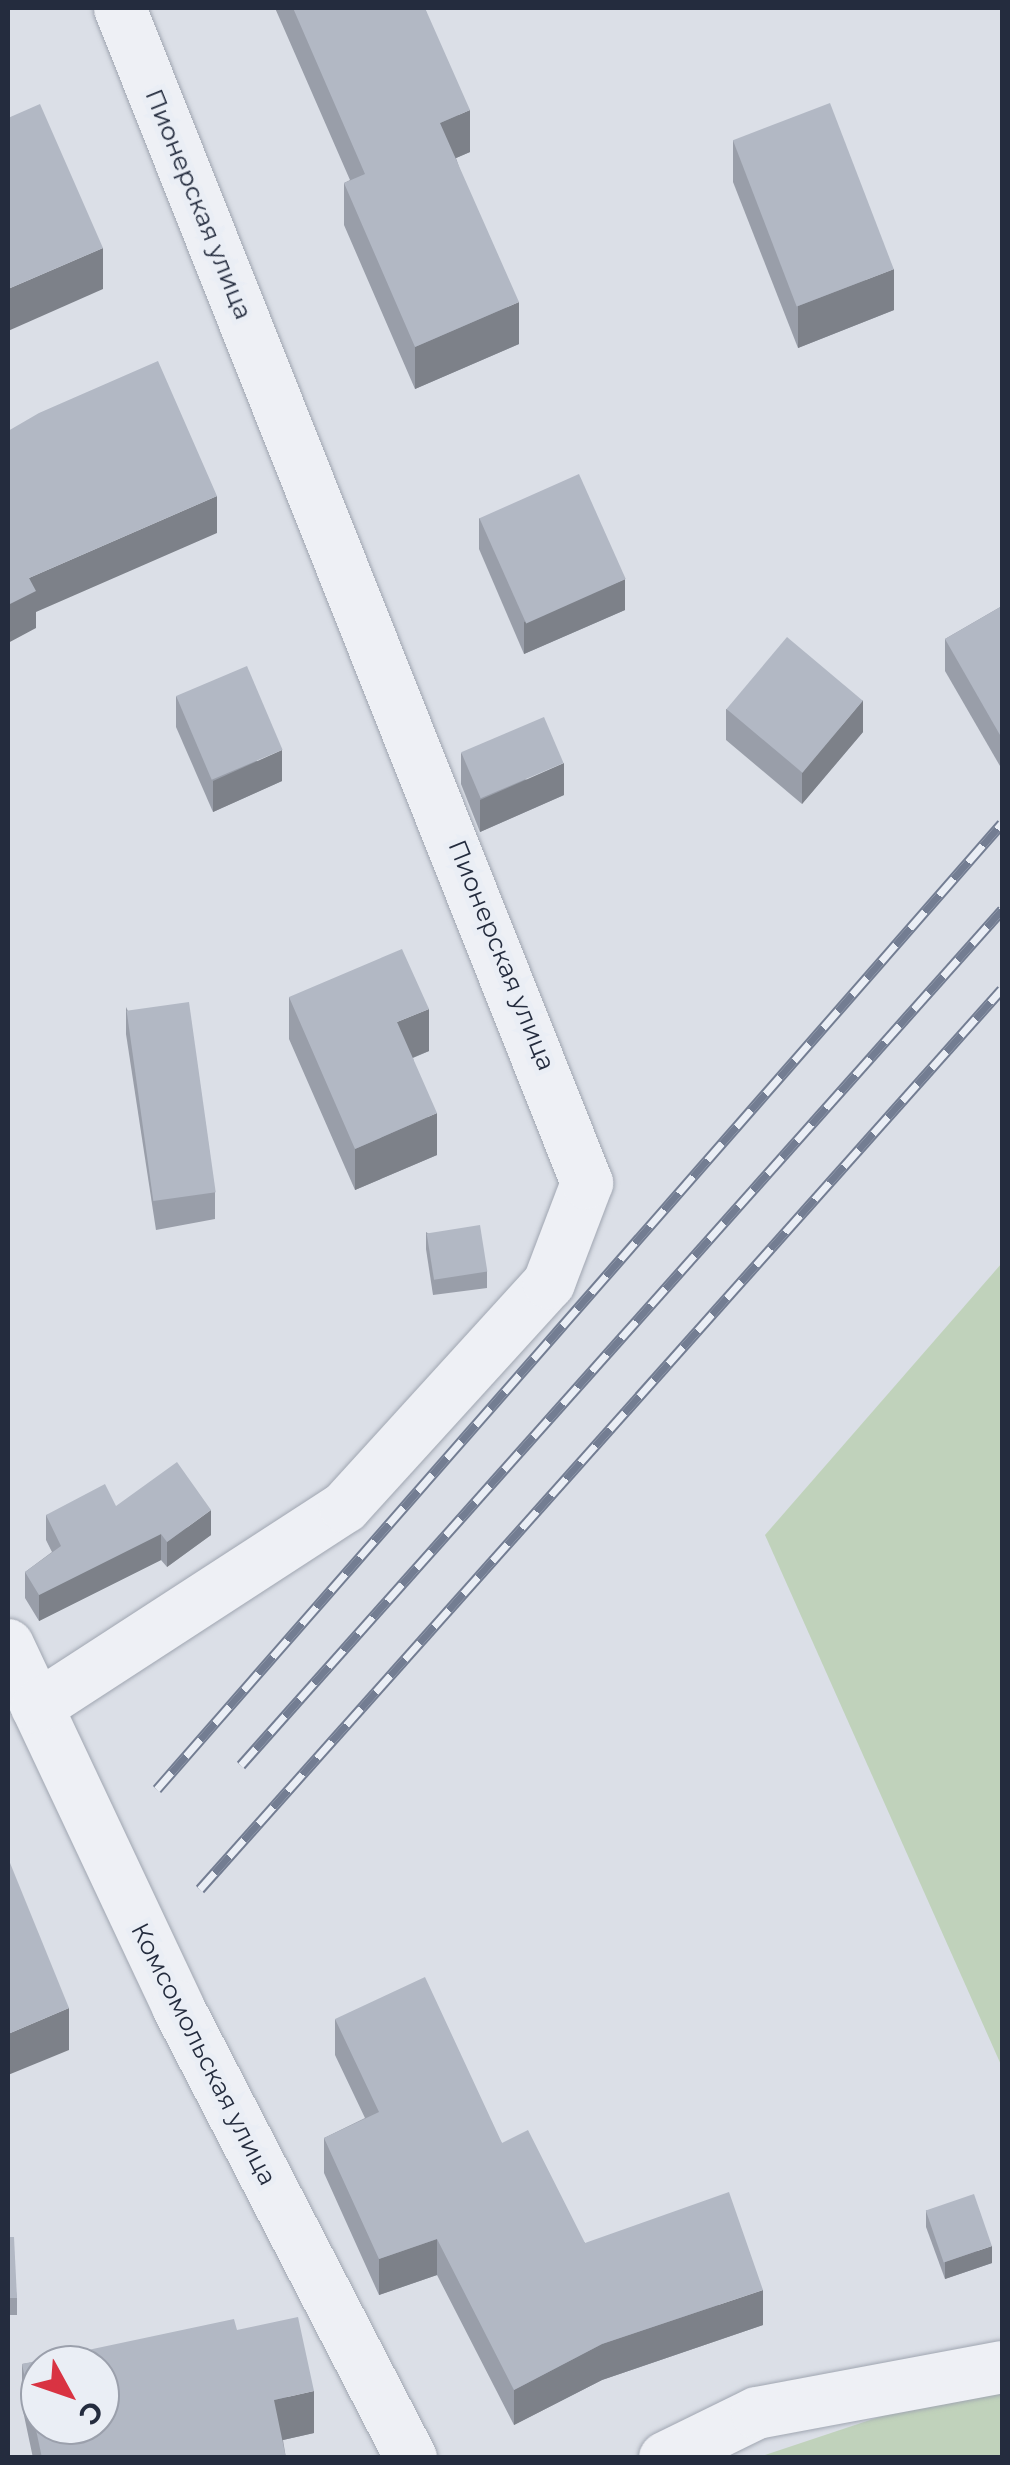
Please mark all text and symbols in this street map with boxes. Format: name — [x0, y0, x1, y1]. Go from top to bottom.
street label: Пионерская улица — [139, 84, 259, 324]
street label: Пионерская улица — [442, 835, 562, 1075]
street label: Комсомольская улица — [125, 1918, 283, 2190]
north arrow — [20, 2345, 120, 2445]
text: С — [72, 2394, 111, 2432]

